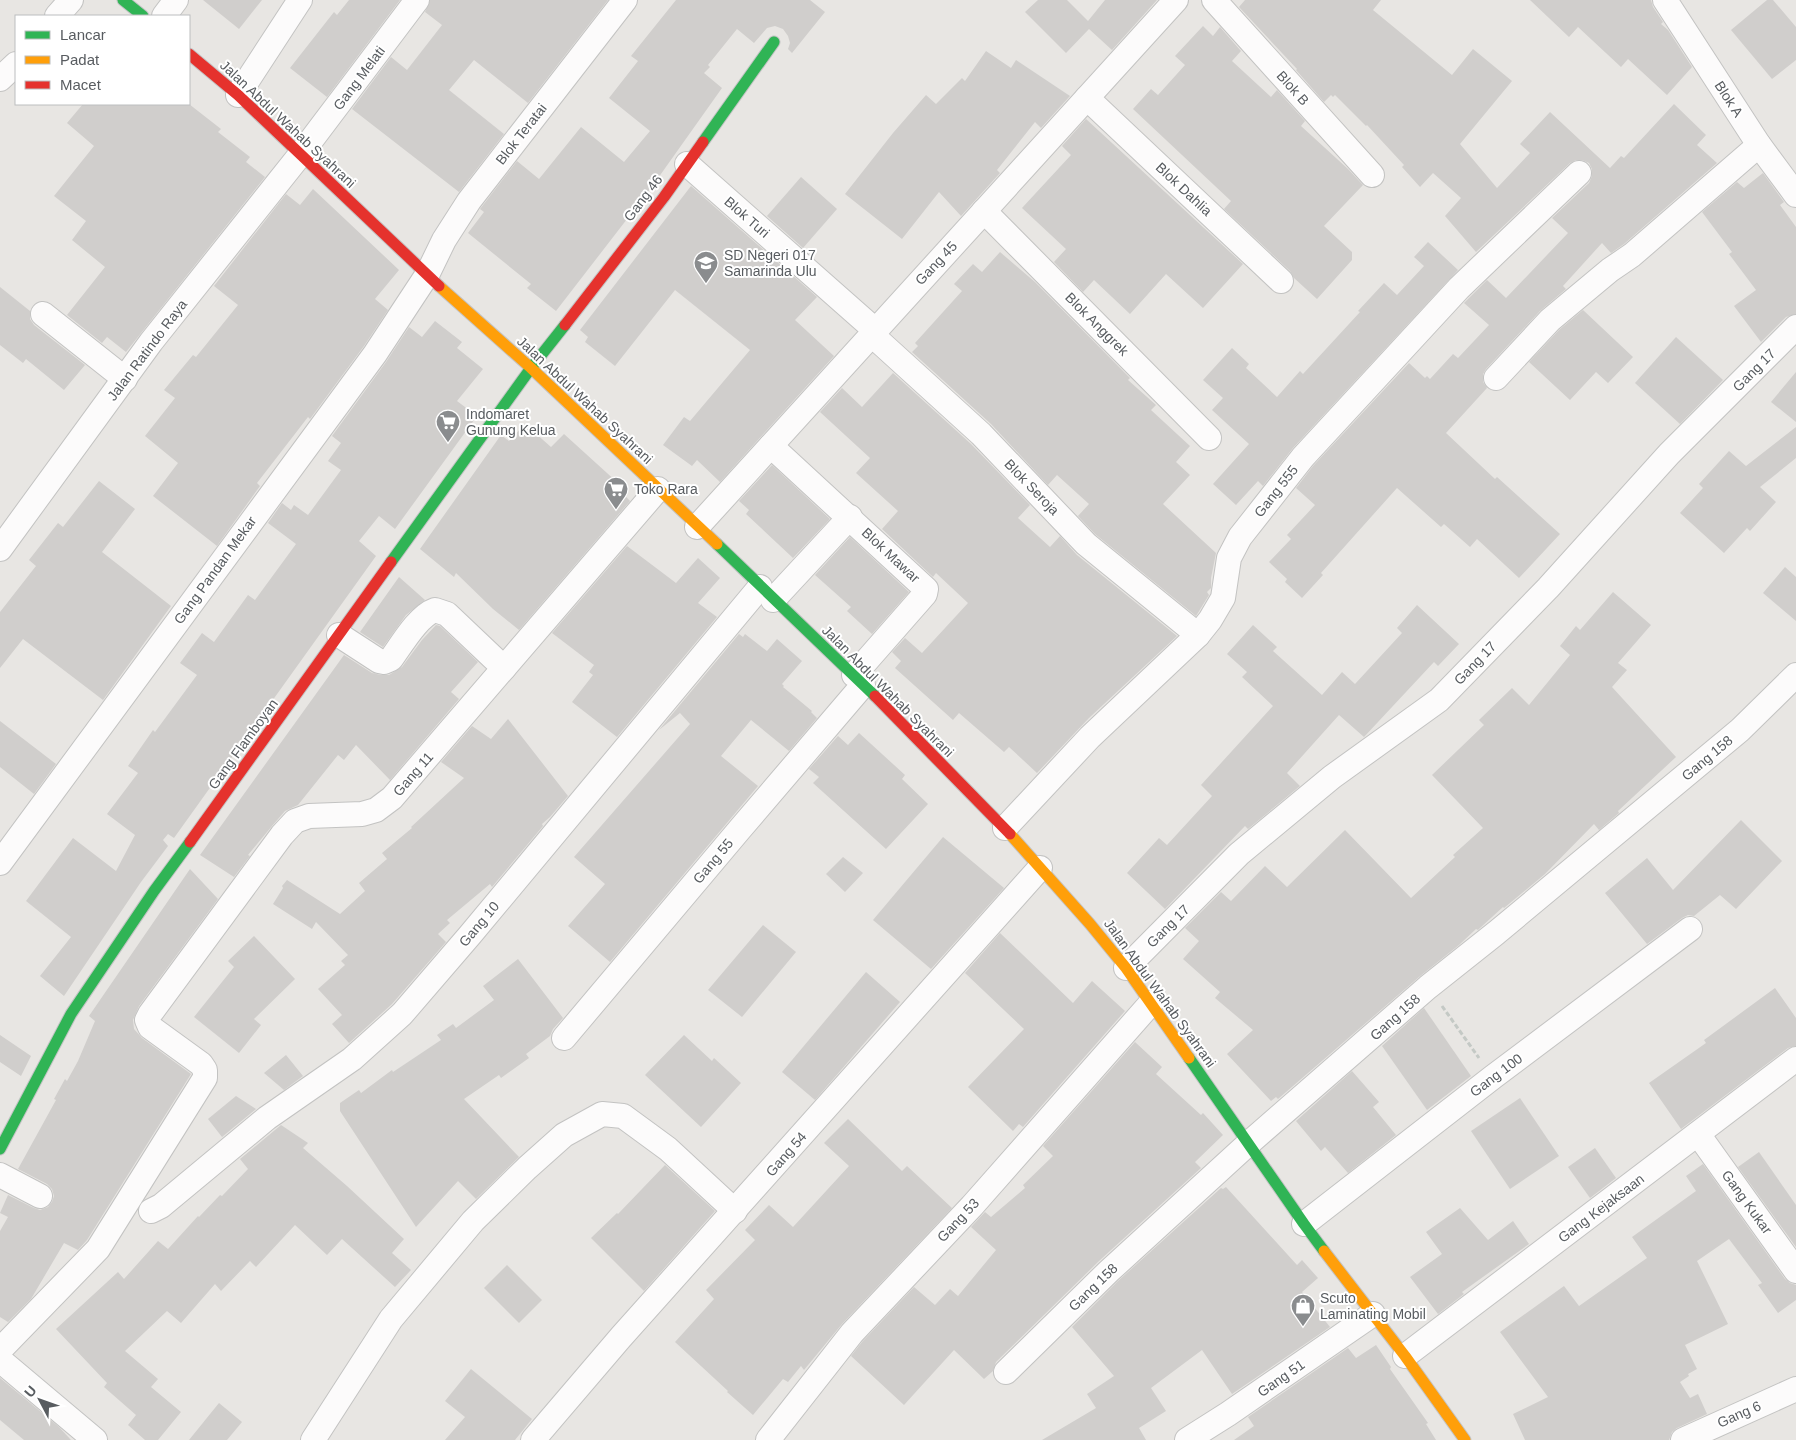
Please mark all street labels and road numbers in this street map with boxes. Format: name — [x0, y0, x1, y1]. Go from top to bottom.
street label: Gang Melati — [330, 43, 388, 113]
street label: Jalan Abdul Wahab Syahrani — [217, 57, 359, 191]
street label: Blok B — [1274, 68, 1312, 108]
street label: Blok A — [1711, 78, 1747, 121]
street label: Blok Teratai — [492, 100, 550, 168]
street label: Blok Dahlia — [1153, 159, 1216, 219]
street label: Gang 46 — [620, 172, 666, 224]
street label: Blok Turi — [721, 193, 773, 241]
street label: Gang 45 — [912, 238, 960, 288]
street label: Blok Anggrek — [1062, 289, 1133, 360]
street label: Jalan Ratindo Raya — [104, 296, 190, 404]
street label: Jalan Abdul Wahab Syahrani — [514, 333, 656, 467]
street label: Gang 17 — [1729, 345, 1779, 395]
street label: Blok Seroja — [1001, 456, 1063, 518]
street label: Gang 555 — [1251, 462, 1301, 520]
street label: Gang Pandan Mekar — [171, 513, 260, 627]
street label: Blok Mawar — [859, 524, 923, 586]
street label: Jalan Abdul Wahab Syahrani — [819, 622, 957, 760]
street label: Gang 17 — [1451, 638, 1500, 688]
street label: Gang Flamboyan — [205, 696, 281, 792]
street label: Gang 158 — [1678, 732, 1736, 784]
street label: Gang 11 — [390, 749, 436, 799]
street label: Gang 55 — [690, 835, 737, 887]
street label: Gang 10 — [456, 898, 503, 950]
street label: Gang 17 — [1143, 901, 1193, 951]
street label: Jalan Abdul Wahab Syahrani — [1101, 916, 1219, 1070]
street label: Gang 158 — [1367, 990, 1423, 1044]
street label: Gang 100 — [1467, 1050, 1526, 1100]
street label: Gang 54 — [762, 1128, 810, 1180]
street label: Gang Kukar — [1719, 1167, 1776, 1237]
street label: Gang Kejaksaan — [1555, 1170, 1647, 1246]
street label: Gang 53 — [934, 1195, 982, 1245]
street label: Gang 158 — [1065, 1260, 1121, 1314]
street label: Gang 51 — [1254, 1356, 1308, 1400]
street label: Gang 6 — [1715, 1397, 1763, 1431]

